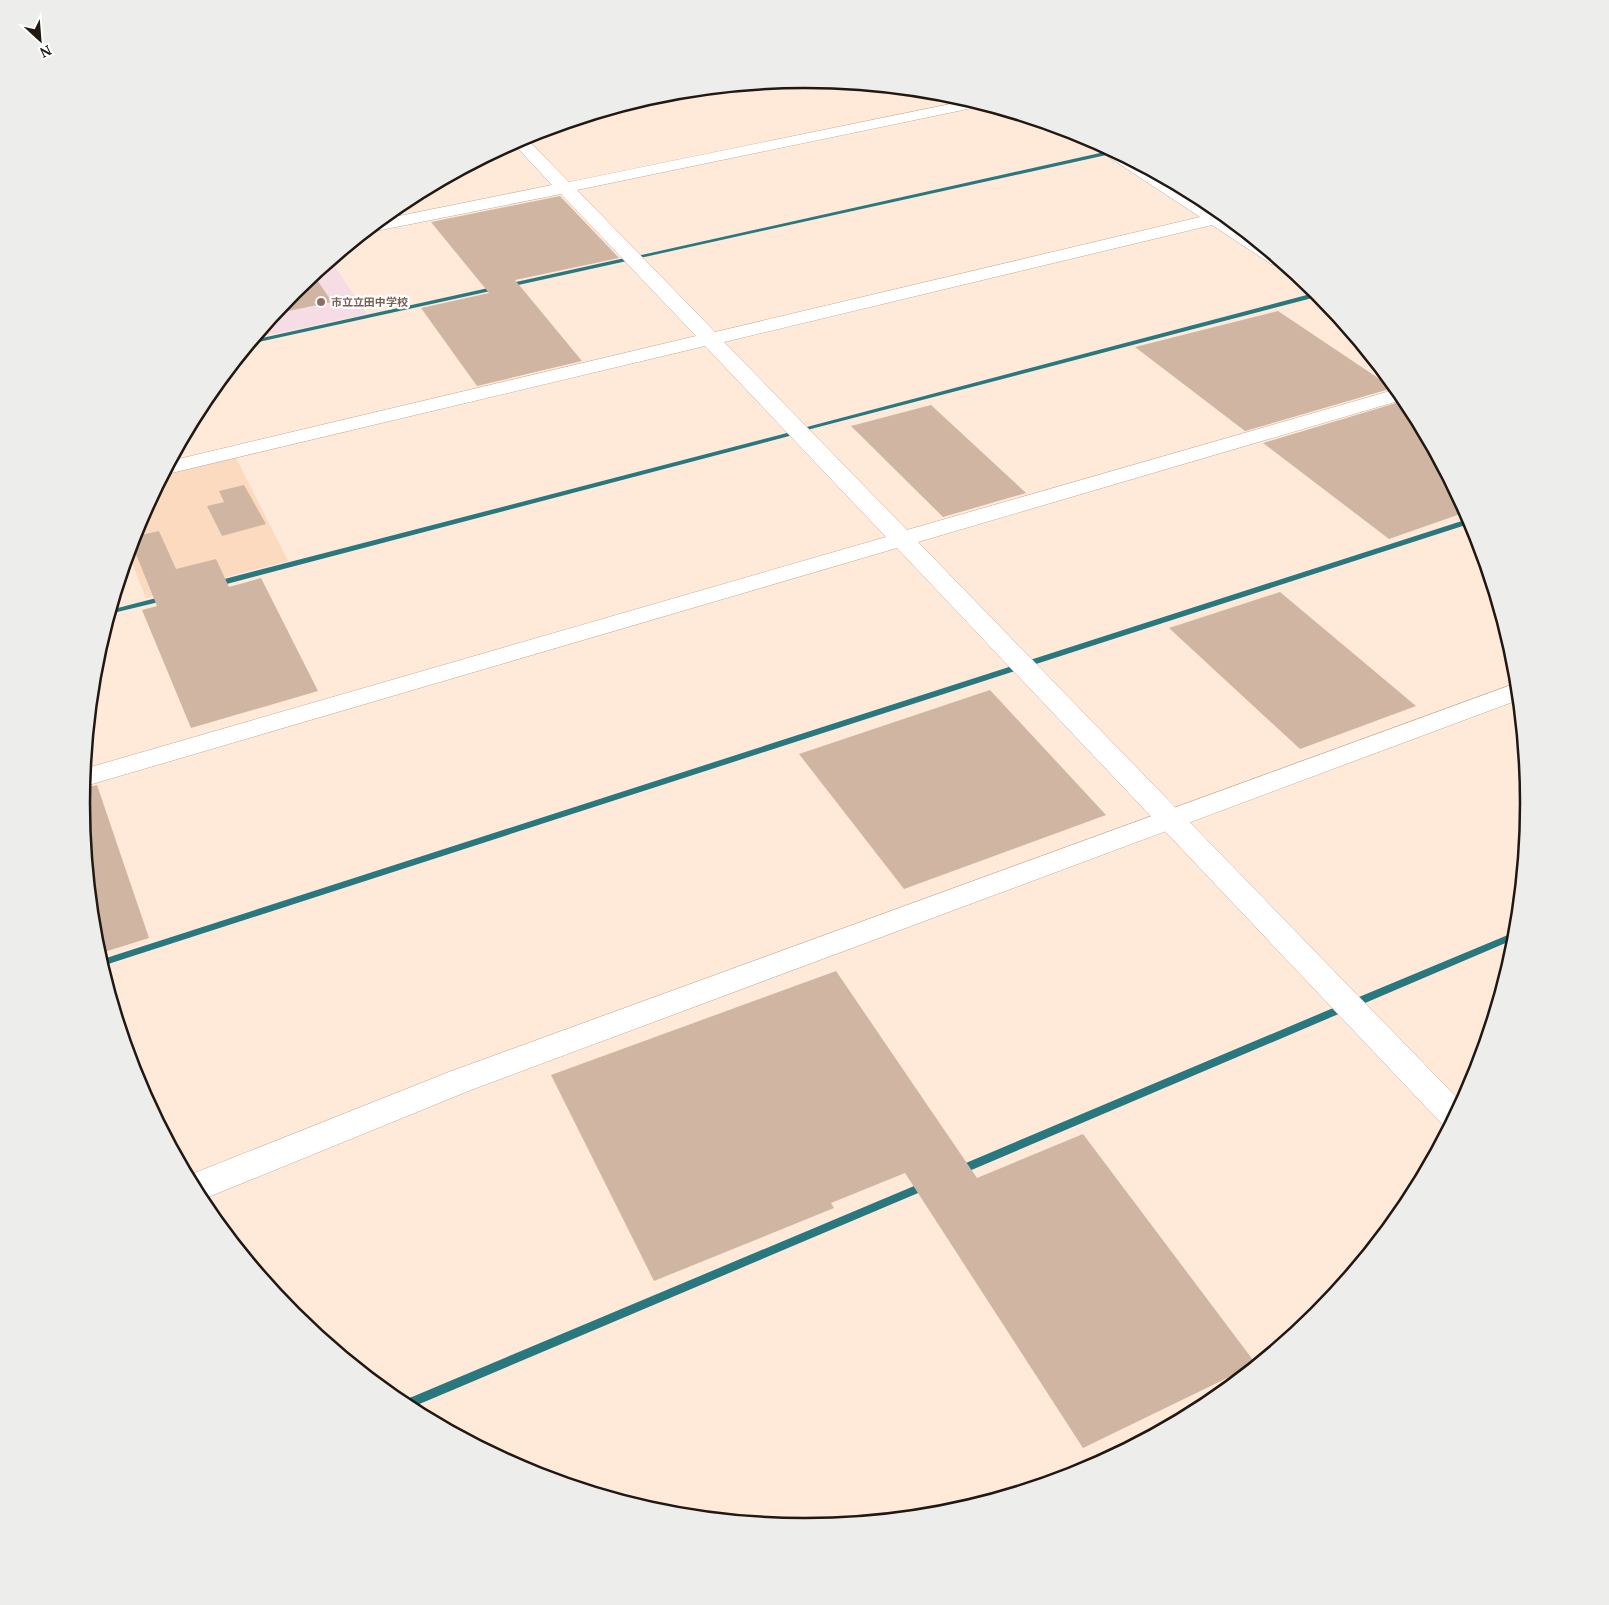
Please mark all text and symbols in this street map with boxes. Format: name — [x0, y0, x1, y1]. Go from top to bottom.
north arrow — [15, 15, 65, 65]
text: N — [37, 41, 55, 63]
place label: 市立立田中学校 — [331, 295, 408, 309]
marker: 市立立田中学校 — [315, 296, 327, 308]

